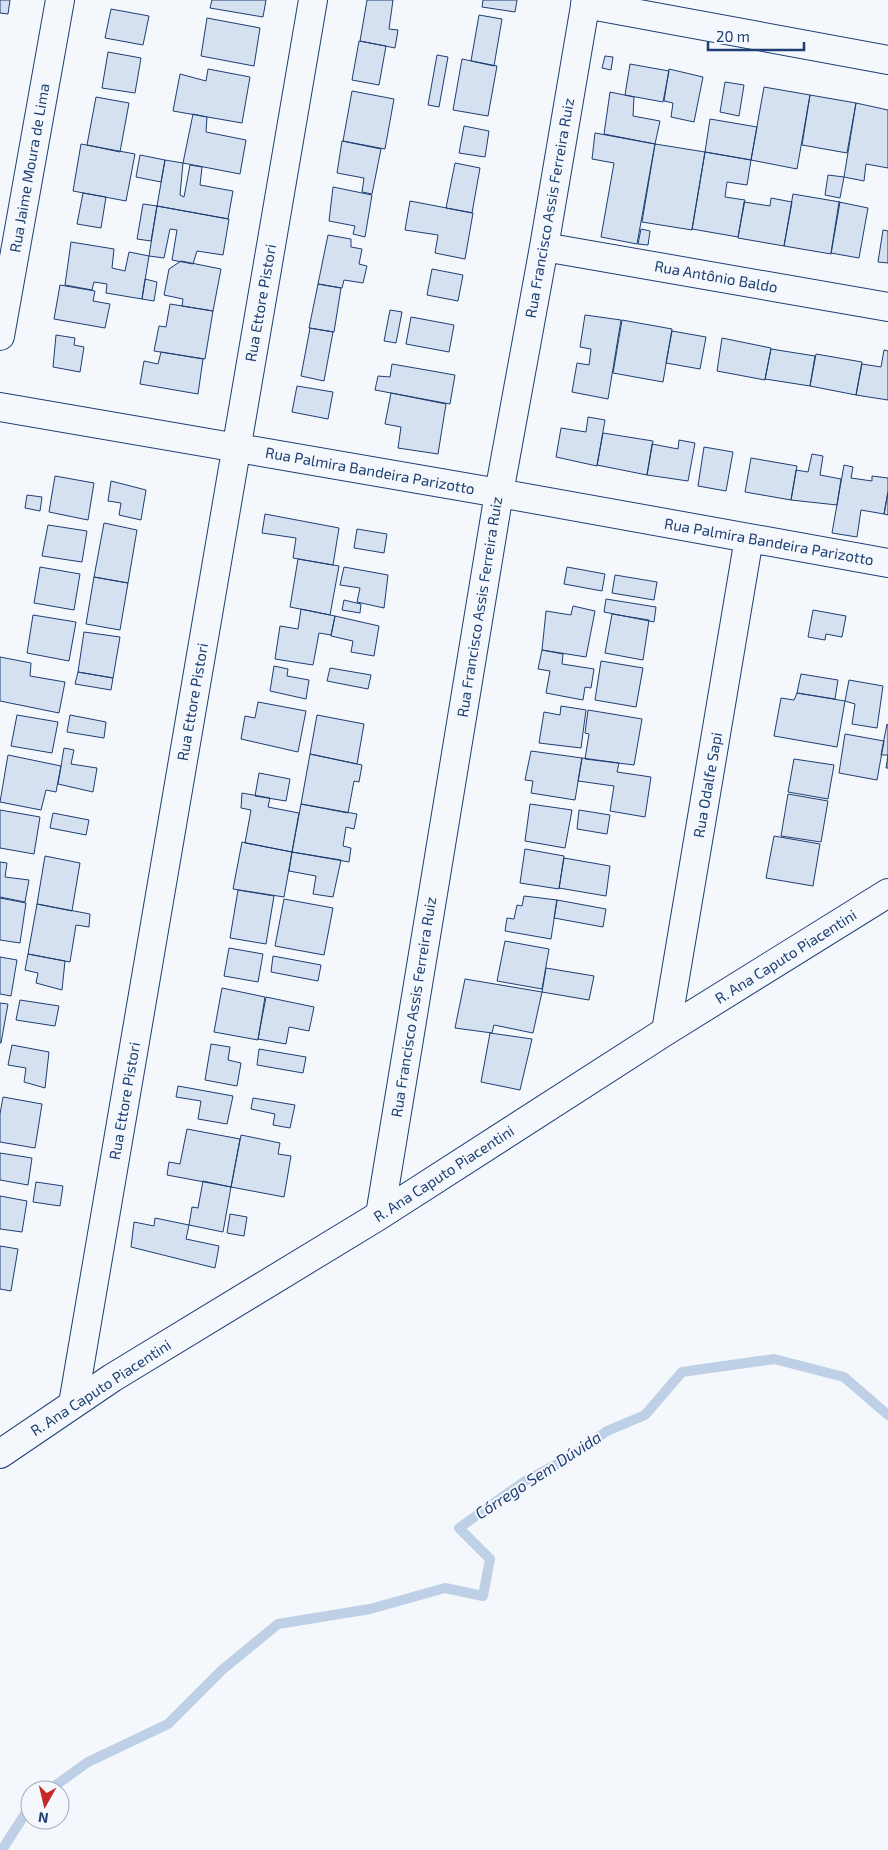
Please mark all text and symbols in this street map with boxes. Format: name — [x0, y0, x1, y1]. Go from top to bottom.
scale bar — [708, 20, 804, 52]
text: 20 m — [716, 27, 750, 45]
street label: Rua Jaime Moura de Lima — [5, 82, 53, 254]
street label: Rua Francisco Assis Ferreira Ruiz — [521, 96, 577, 319]
street label: Rua Ettore Pistori — [241, 243, 279, 363]
street label: Rua Antônio Baldo — [653, 256, 779, 296]
street label: Rua Palmira Bandeira Parizotto — [264, 443, 476, 497]
street label: Rua Francisco Assis Ferreira Ruiz — [453, 495, 505, 718]
street label: Rua Palmira Bandeira Parizotto — [663, 514, 875, 568]
street label: Rua Ettore Pistori — [173, 642, 211, 762]
street label: Rua Odalfe Sapi — [689, 731, 725, 839]
street label: Rua Francisco Assis Ferreira Ruiz — [387, 895, 439, 1118]
street label: R. Ana Caputo Piacentini — [711, 905, 860, 1007]
street label: Rua Ettore Pistori — [105, 1041, 143, 1161]
street label: R. Ana Caputo Piacentini — [370, 1121, 517, 1225]
street label: R. Ana Caputo Piacentini — [27, 1335, 174, 1439]
water label: Córrego Sem Dúvida — [471, 1427, 604, 1522]
north arrow — [20, 1780, 70, 1830]
text: N — [37, 1809, 49, 1827]

